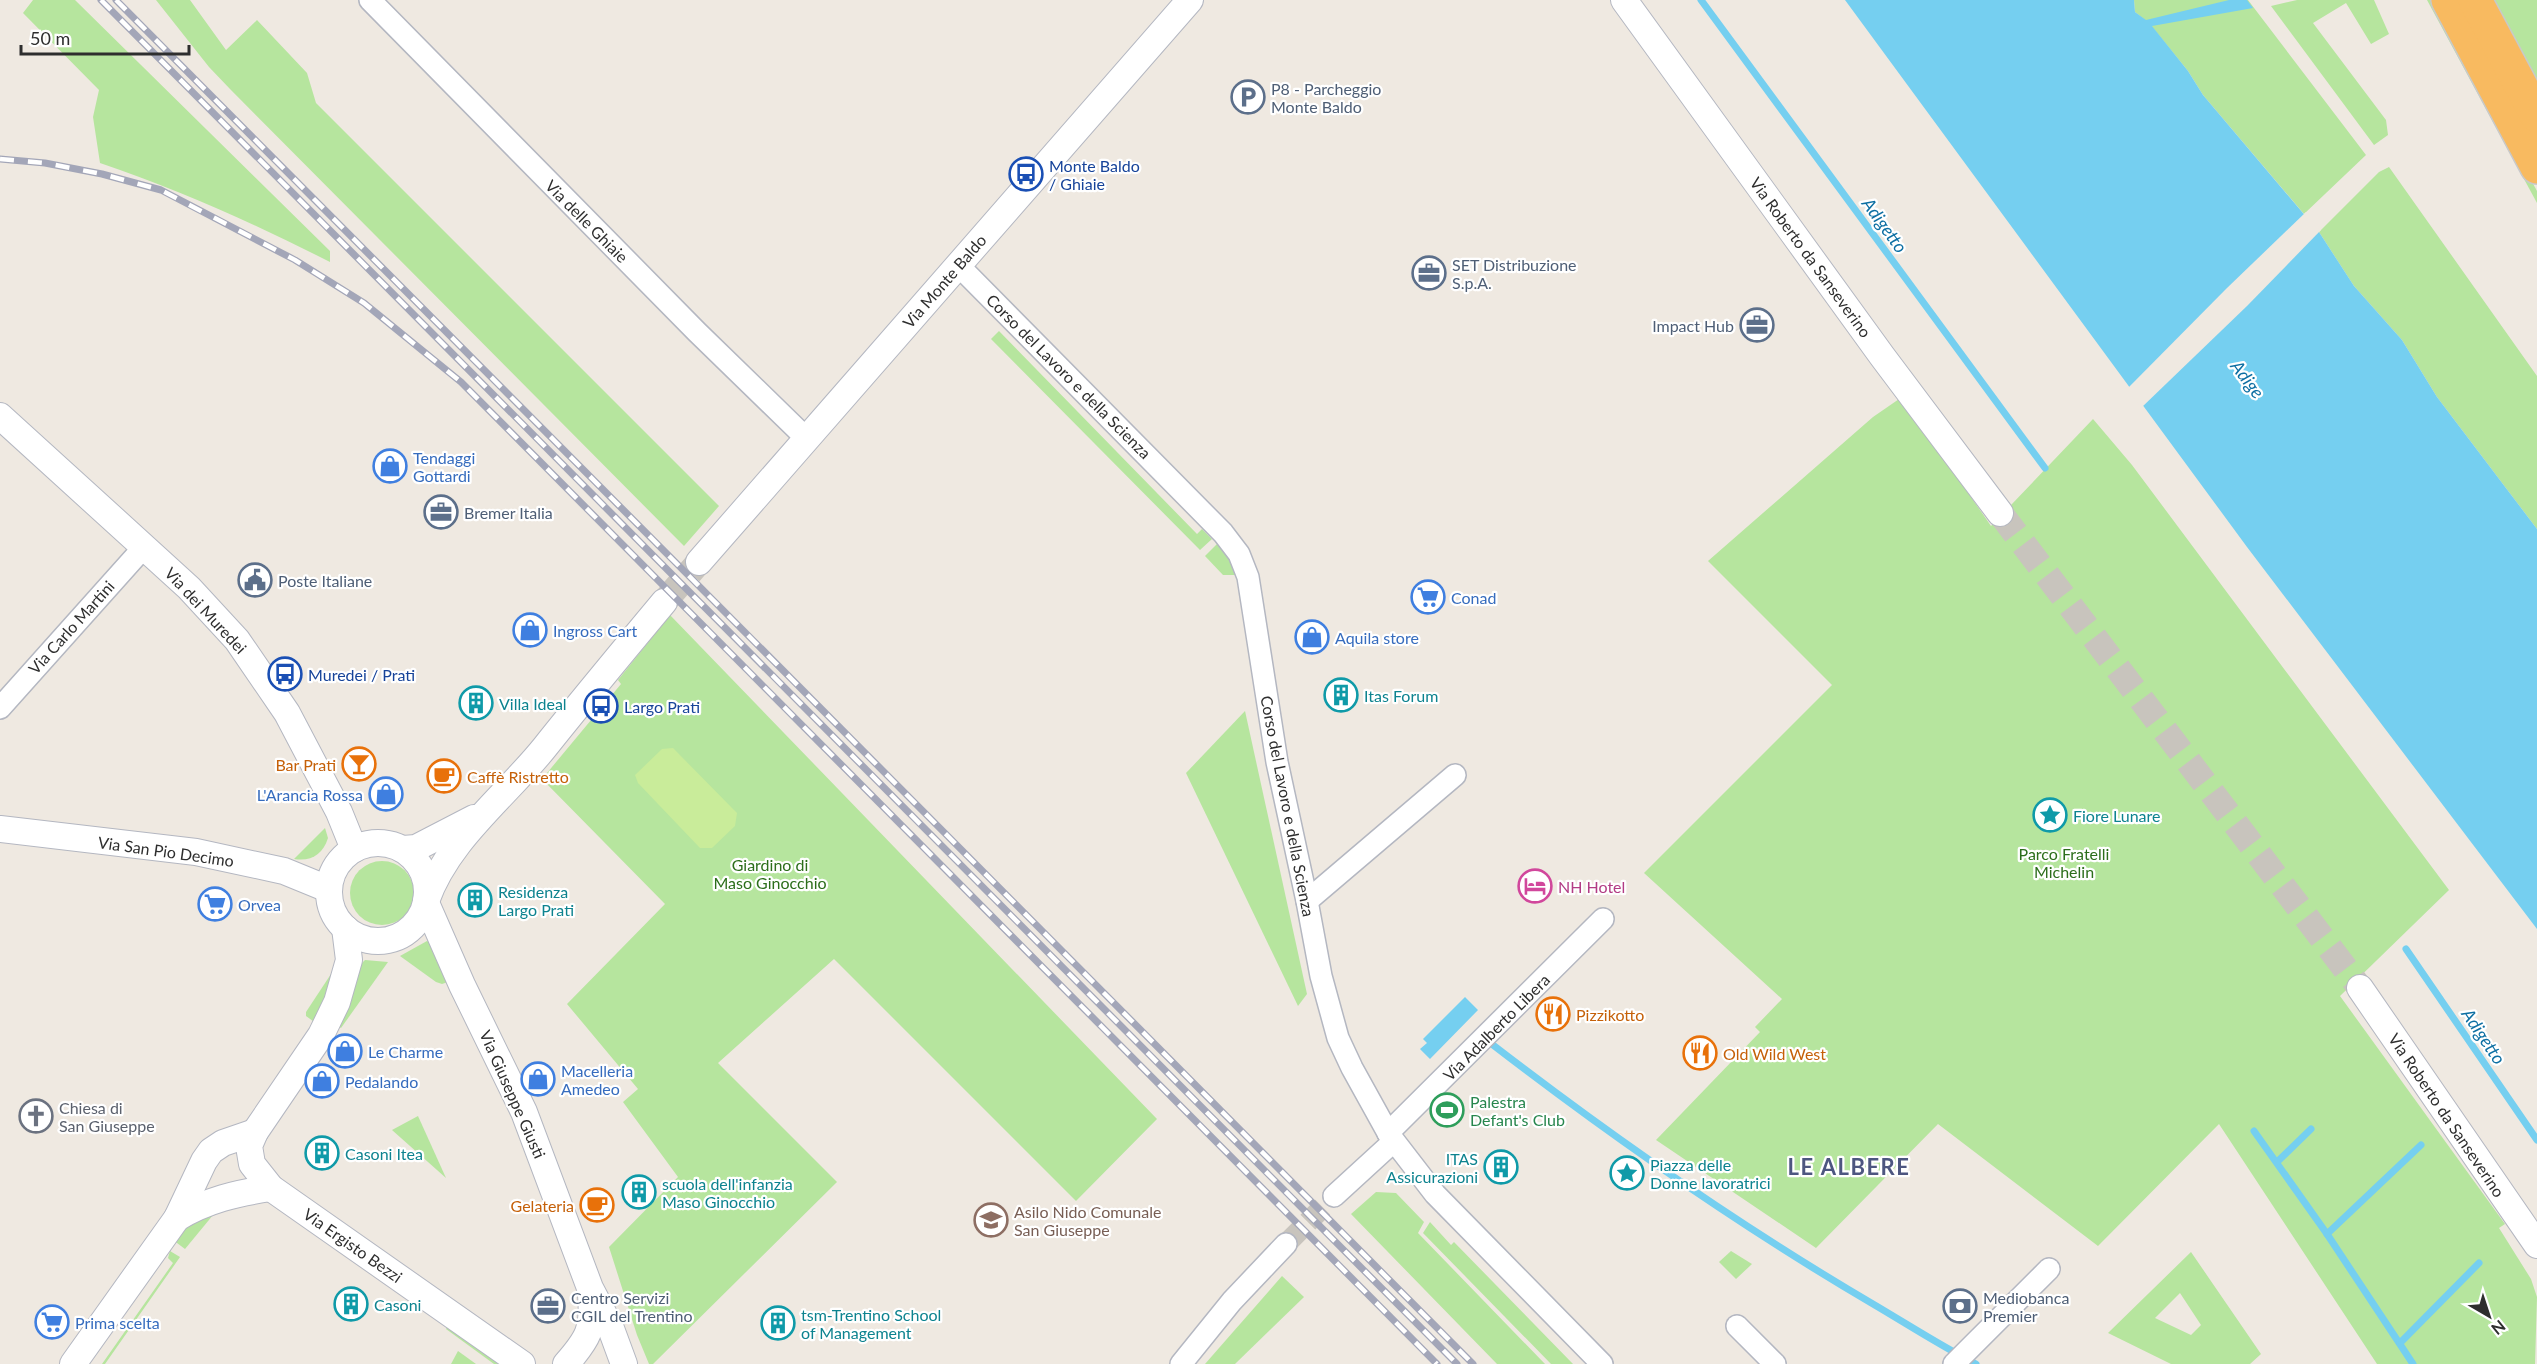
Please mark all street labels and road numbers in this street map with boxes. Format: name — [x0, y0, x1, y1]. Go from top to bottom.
street label: Via Roberto da Sanseverino — [1747, 173, 1875, 341]
street label: Via delle Ghiaie — [542, 176, 632, 266]
street label: Via Monte Baldo — [898, 230, 990, 332]
street label: Corso del Lavoro e della Scienza — [983, 290, 1155, 462]
street label: Via dei Muredei — [161, 563, 251, 657]
street label: Via Carlo Martini — [24, 576, 118, 678]
street label: Corso del Lavoro e della Scienza — [1257, 694, 1319, 918]
street label: Via San Pio Decimo — [97, 832, 235, 870]
street label: Via Adalberto Libera — [1439, 970, 1553, 1084]
street label: Via Giuseppe Giusti — [476, 1027, 550, 1161]
street label: Via Roberto da Sanseverino — [2385, 1030, 2509, 1200]
street label: Via Ergisto Bezzi — [300, 1204, 406, 1286]

